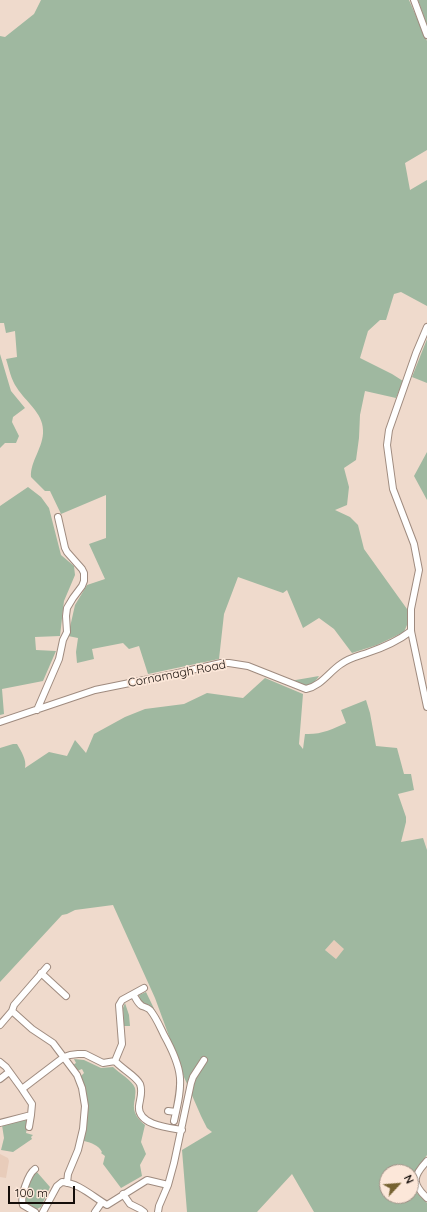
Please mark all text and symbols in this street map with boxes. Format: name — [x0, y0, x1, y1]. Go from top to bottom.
street label: Cornamagh Road — [127, 657, 227, 691]
north arrow — [379, 1164, 419, 1204]
text: N — [401, 1172, 417, 1186]
scale bar — [10, 1178, 77, 1204]
text: 100 m — [15, 1185, 48, 1200]

